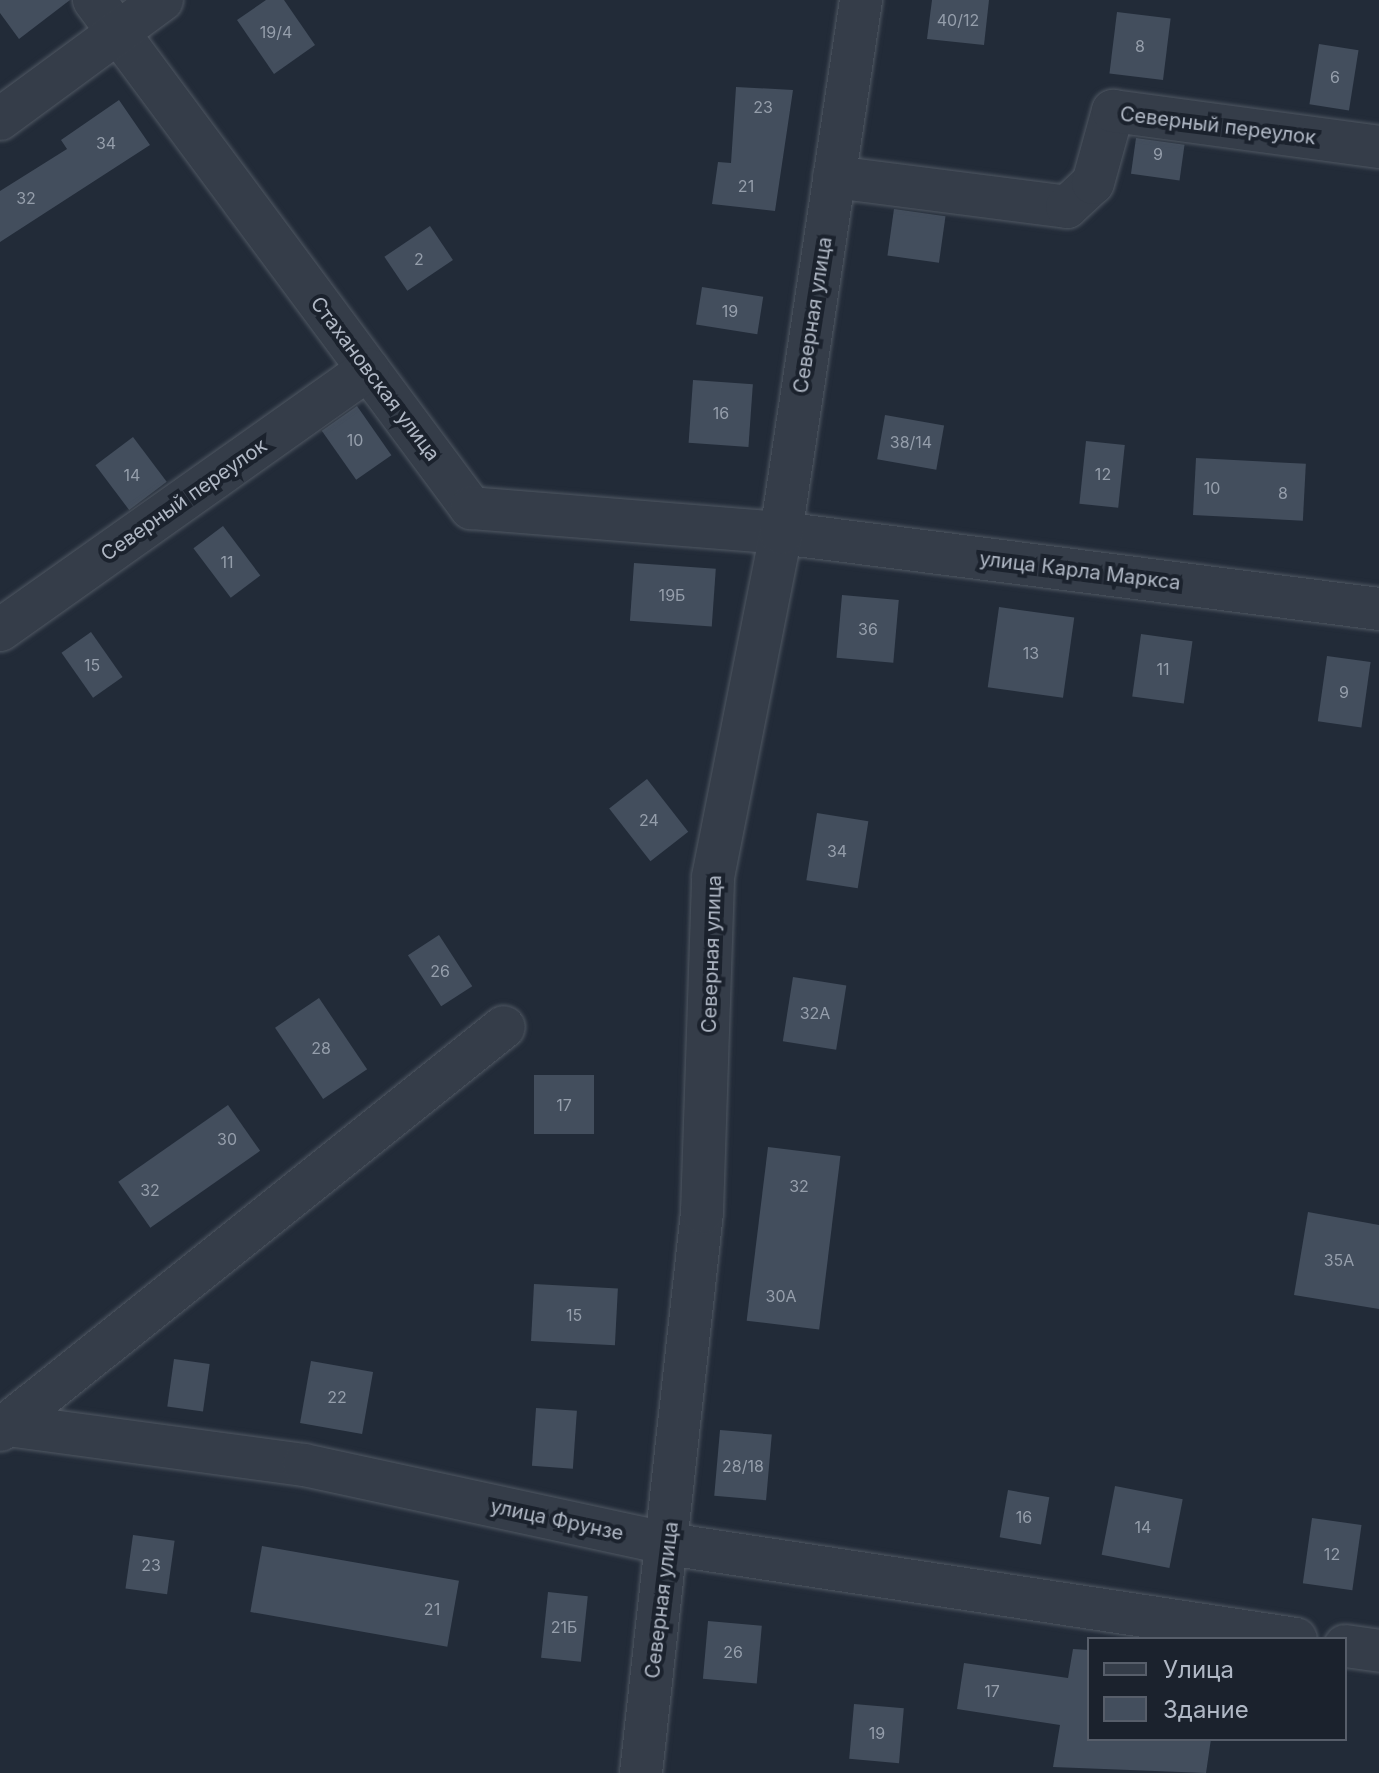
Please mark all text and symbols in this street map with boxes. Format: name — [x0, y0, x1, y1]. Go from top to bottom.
house number: 40/12 — [937, 10, 979, 30]
house number: 19/4 — [260, 22, 292, 42]
house number: 8 — [1135, 36, 1145, 56]
house number: 6 — [1330, 67, 1340, 87]
house number: 23 — [753, 97, 773, 117]
street label: Северный переулок — [1119, 102, 1317, 150]
house number: 34 — [96, 133, 116, 153]
house number: 9 — [1153, 144, 1163, 164]
house number: 21 — [738, 176, 754, 196]
house number: 32 — [16, 188, 36, 208]
street label: Северная улица — [789, 235, 837, 395]
house number: 2 — [414, 249, 424, 269]
street label: Стахановская улица — [305, 292, 445, 466]
house number: 19 — [722, 301, 738, 321]
house number: 16 — [713, 403, 729, 423]
house number: 10 — [347, 430, 363, 450]
house number: 38/14 — [890, 432, 932, 452]
street label: Северный переулок — [96, 434, 272, 566]
house number: 12 — [1095, 464, 1111, 484]
house number: 14 — [124, 465, 140, 485]
house number: 10 — [1204, 478, 1220, 498]
house number: 8 — [1278, 483, 1288, 503]
street label: улица Карла Маркса — [978, 547, 1182, 595]
house number: 11 — [220, 552, 234, 572]
house number: 19Б — [659, 585, 685, 605]
house number: 36 — [858, 619, 878, 639]
house number: 13 — [1023, 643, 1039, 663]
house number: 15 — [84, 655, 100, 675]
house number: 11 — [1156, 659, 1170, 679]
house number: 9 — [1339, 682, 1349, 702]
house number: 24 — [639, 810, 659, 830]
house number: 34 — [827, 841, 847, 861]
street label: Северная улица — [697, 875, 727, 1033]
house number: 26 — [430, 961, 450, 981]
house number: 32А — [800, 1003, 830, 1023]
house number: 28 — [311, 1038, 331, 1058]
house number: 17 — [556, 1095, 572, 1115]
house number: 30 — [217, 1129, 237, 1149]
house number: 32 — [789, 1176, 809, 1196]
house number: 32 — [140, 1180, 160, 1200]
house number: 35А — [1324, 1250, 1354, 1270]
house number: 30А — [765, 1286, 797, 1306]
house number: 15 — [566, 1305, 582, 1325]
house number: 22 — [327, 1387, 347, 1407]
house number: 28/18 — [722, 1456, 764, 1476]
street label: улица Фрунзе — [488, 1494, 626, 1546]
house number: 16 — [1016, 1507, 1032, 1527]
house number: 14 — [1135, 1517, 1151, 1537]
street label: Северная улица — [640, 1520, 684, 1680]
house number: 12 — [1324, 1544, 1340, 1564]
house number: 23 — [141, 1555, 161, 1575]
house number: 21 — [424, 1599, 440, 1619]
house number: 21Б — [551, 1617, 577, 1637]
legend — [1087, 1637, 1347, 1741]
house number: 26 — [723, 1642, 743, 1662]
text: Улица — [1163, 1655, 1234, 1684]
house number: 17 — [984, 1681, 1000, 1701]
text: Здание — [1163, 1695, 1249, 1724]
house number: 19 — [869, 1723, 885, 1743]

